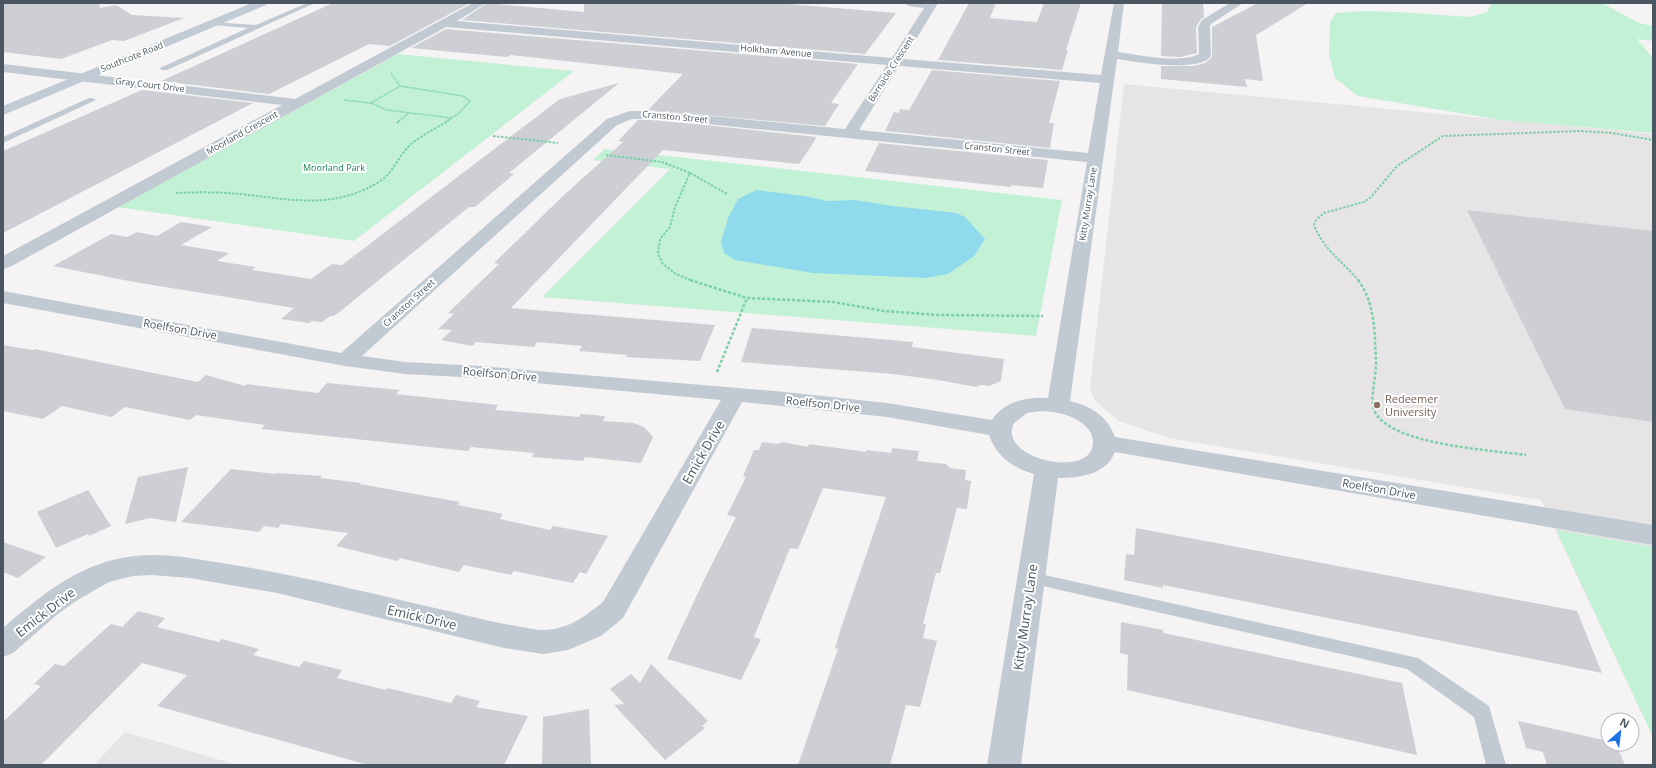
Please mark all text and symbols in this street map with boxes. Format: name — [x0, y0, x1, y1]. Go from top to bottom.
street label: Barnacle Crescent — [864, 33, 917, 104]
street label: Southcote Road — [99, 38, 165, 75]
street label: Holkham Avenue — [740, 41, 812, 60]
street label: Gray Court Drive — [115, 74, 186, 95]
street label: Moorland Crescent — [204, 107, 280, 158]
street label: Cranston Street — [642, 107, 708, 126]
street label: Cranston Street — [964, 139, 1030, 158]
park label: Moorland Park — [303, 161, 365, 174]
street label: Kitty Murray Lane — [1075, 166, 1100, 242]
street label: Cranston Street — [380, 276, 437, 329]
street label: Roelfson Drive — [142, 315, 218, 342]
street label: Roelfson Drive — [462, 363, 538, 384]
place label: Redeemer University — [1385, 391, 1438, 419]
street label: Roelfson Drive — [785, 392, 861, 415]
marker: Redeemer University — [1372, 400, 1382, 410]
street label: Emick Drive — [678, 417, 728, 487]
street label: Roelfson Drive — [1341, 475, 1417, 502]
street label: Kitty Murray Lane — [1009, 563, 1041, 671]
street label: Emick Drive — [12, 583, 78, 641]
street label: Emick Drive — [385, 600, 459, 634]
north arrow — [1600, 712, 1640, 752]
text: N — [1617, 714, 1632, 731]

